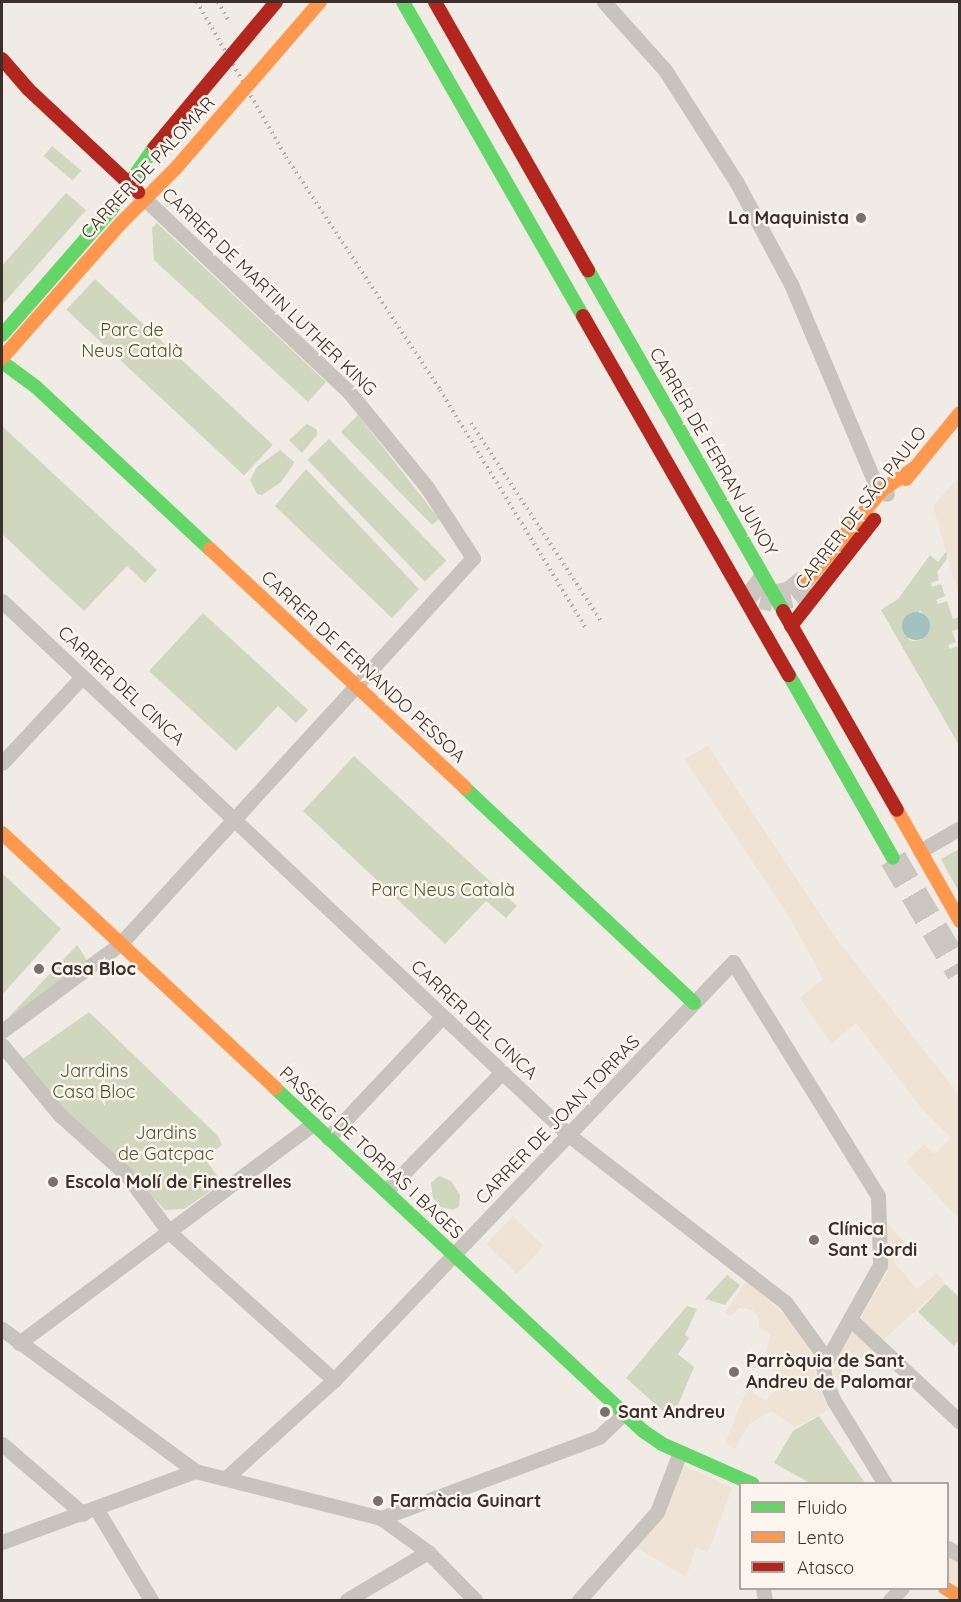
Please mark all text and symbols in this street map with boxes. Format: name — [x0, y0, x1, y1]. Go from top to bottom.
street label: CARRER DE PALOMAR — [77, 93, 219, 243]
street label: CARRER DE MARTIN LUTHER KING — [157, 184, 381, 400]
place label: La Maquinista — [728, 207, 849, 229]
marker: La Maquinista — [854, 211, 868, 225]
park label: Parc de Neus Català — [81, 320, 183, 362]
street label: CARRER DE FERRAN JUNOY — [644, 344, 782, 560]
street label: CARRER DE SÃO PAULO — [791, 422, 931, 594]
street label: CARRER DE FERNANDO PESSOA — [256, 567, 470, 767]
street label: CARRER DEL CINCA — [53, 622, 189, 750]
park label: Parc Neus Català — [371, 879, 515, 901]
street label: CARRER DEL CINCA — [406, 956, 542, 1084]
place label: Casa Bloc — [51, 958, 136, 980]
marker: Casa Bloc — [32, 962, 46, 976]
street label: CARRER DE JOAN TORRAS — [472, 1031, 644, 1209]
park label: Jarrdins Casa Bloc — [53, 1061, 135, 1104]
street label: PASSEIG DE TORRAS I BAGES — [275, 1062, 467, 1244]
park label: Jardins de Gatcpac — [118, 1123, 214, 1166]
place label: Escola Molí de Finestrelles — [65, 1171, 291, 1193]
marker: Escola Molí de Finestrelles — [46, 1175, 60, 1189]
place label: Clínica Sant Jordi — [828, 1219, 917, 1262]
marker: Clínica Sant Jordi — [805, 1231, 823, 1249]
place label: Parròquia de Sant Andreu de Palomar — [746, 1351, 914, 1394]
marker: Parròquia de Sant Andreu de Palomar — [727, 1365, 741, 1379]
place label: Sant Andreu — [618, 1401, 725, 1423]
marker: Sant Andreu — [596, 1403, 614, 1421]
legend — [739, 1482, 949, 1590]
place label: Farmàcia Guinart — [390, 1490, 541, 1512]
marker: Farmàcia Guinart — [371, 1494, 385, 1508]
text: Fluido — [797, 1496, 847, 1519]
text: Lento — [797, 1526, 844, 1549]
text: Atasco — [797, 1556, 854, 1579]

